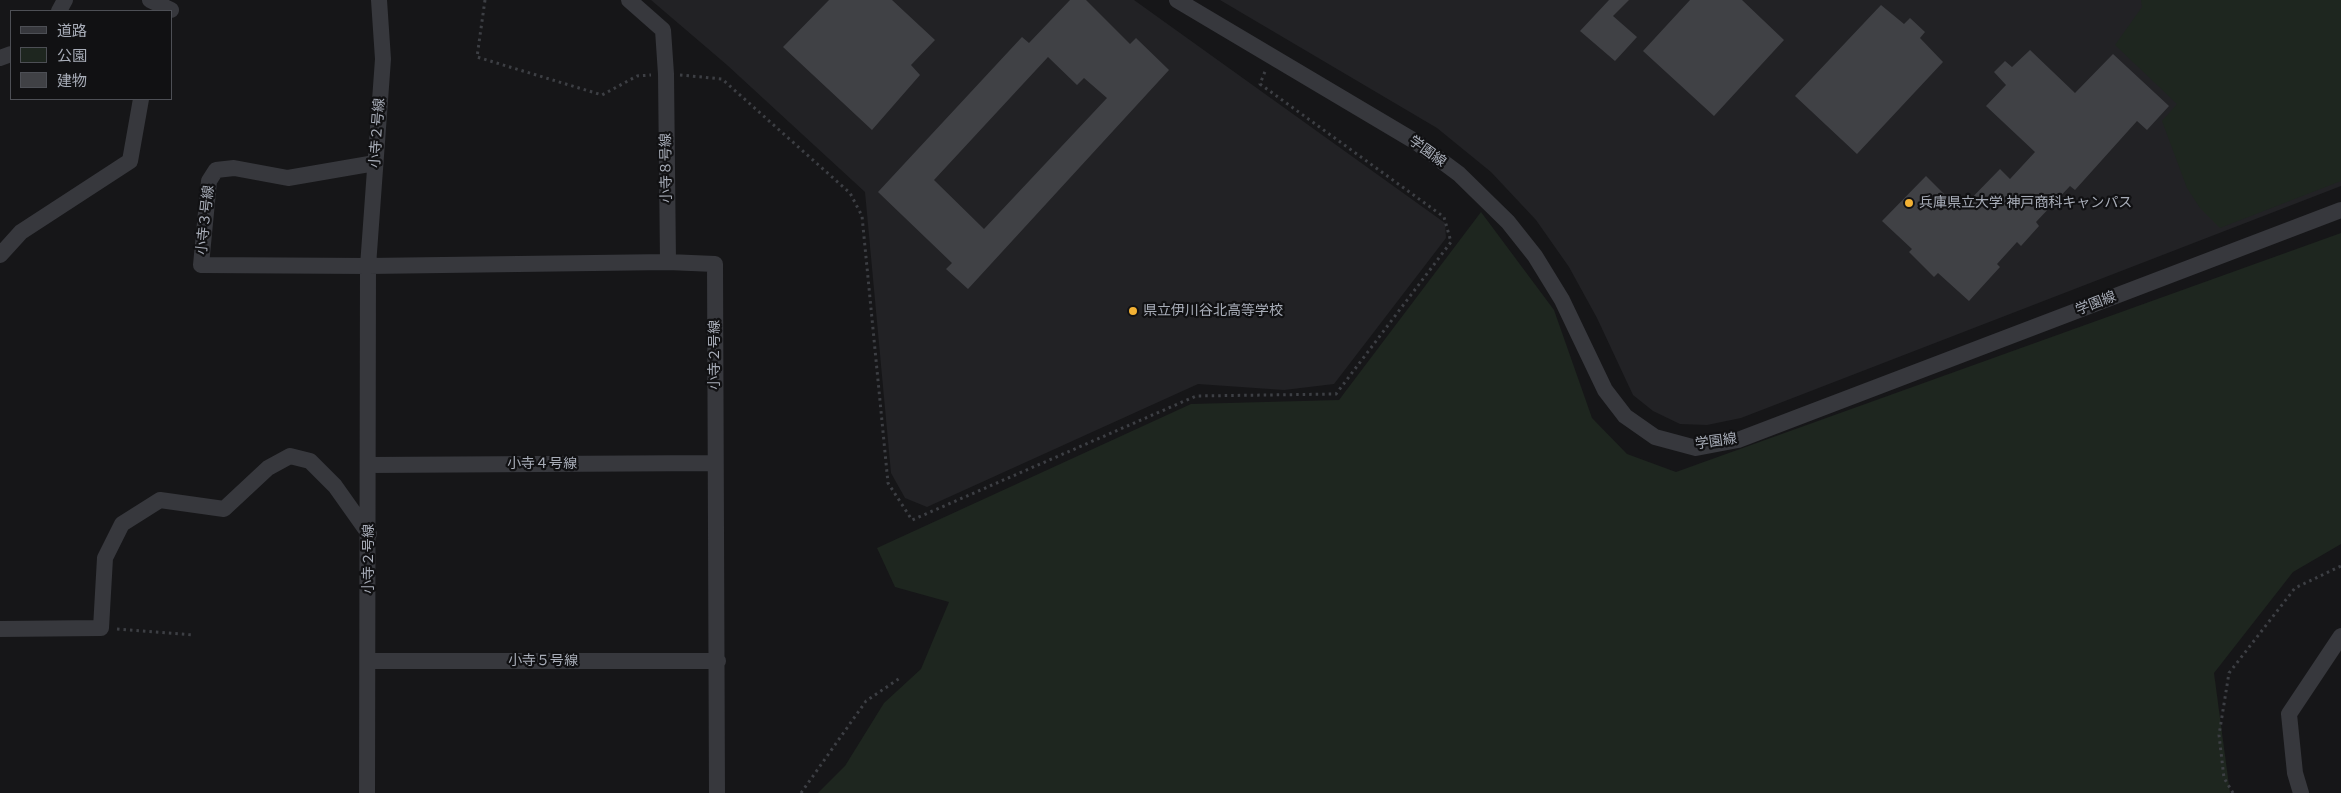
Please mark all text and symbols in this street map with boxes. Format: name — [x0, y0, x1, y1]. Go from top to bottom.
legend — [10, 10, 172, 100]
text: 道路 — [57, 22, 87, 40]
text: 公園 — [57, 47, 87, 65]
text: 建物 — [57, 72, 87, 90]
street label: 小寺２号線 — [367, 97, 389, 169]
street label: 小寺８号線 — [658, 133, 676, 203]
street label: 学園線 — [1405, 133, 1449, 171]
street label: 小寺３号線 — [194, 184, 218, 256]
place label: 兵庫県立大学 神戸商科キャンパス — [1919, 195, 2132, 211]
marker: 兵庫県立大学 神戸商科キャンパス — [1903, 197, 1915, 209]
street label: 学園線 — [2073, 289, 2119, 319]
place label: 県立伊川谷北高等学校 — [1143, 303, 1283, 319]
marker: 県立伊川谷北高等学校 — [1127, 305, 1139, 317]
street label: 小寺２号線 — [707, 320, 723, 390]
street label: 学園線 — [1694, 431, 1738, 453]
street label: 小寺４号線 — [507, 456, 577, 472]
street label: 小寺２号線 — [361, 524, 377, 594]
street label: 小寺５号線 — [508, 653, 578, 669]

